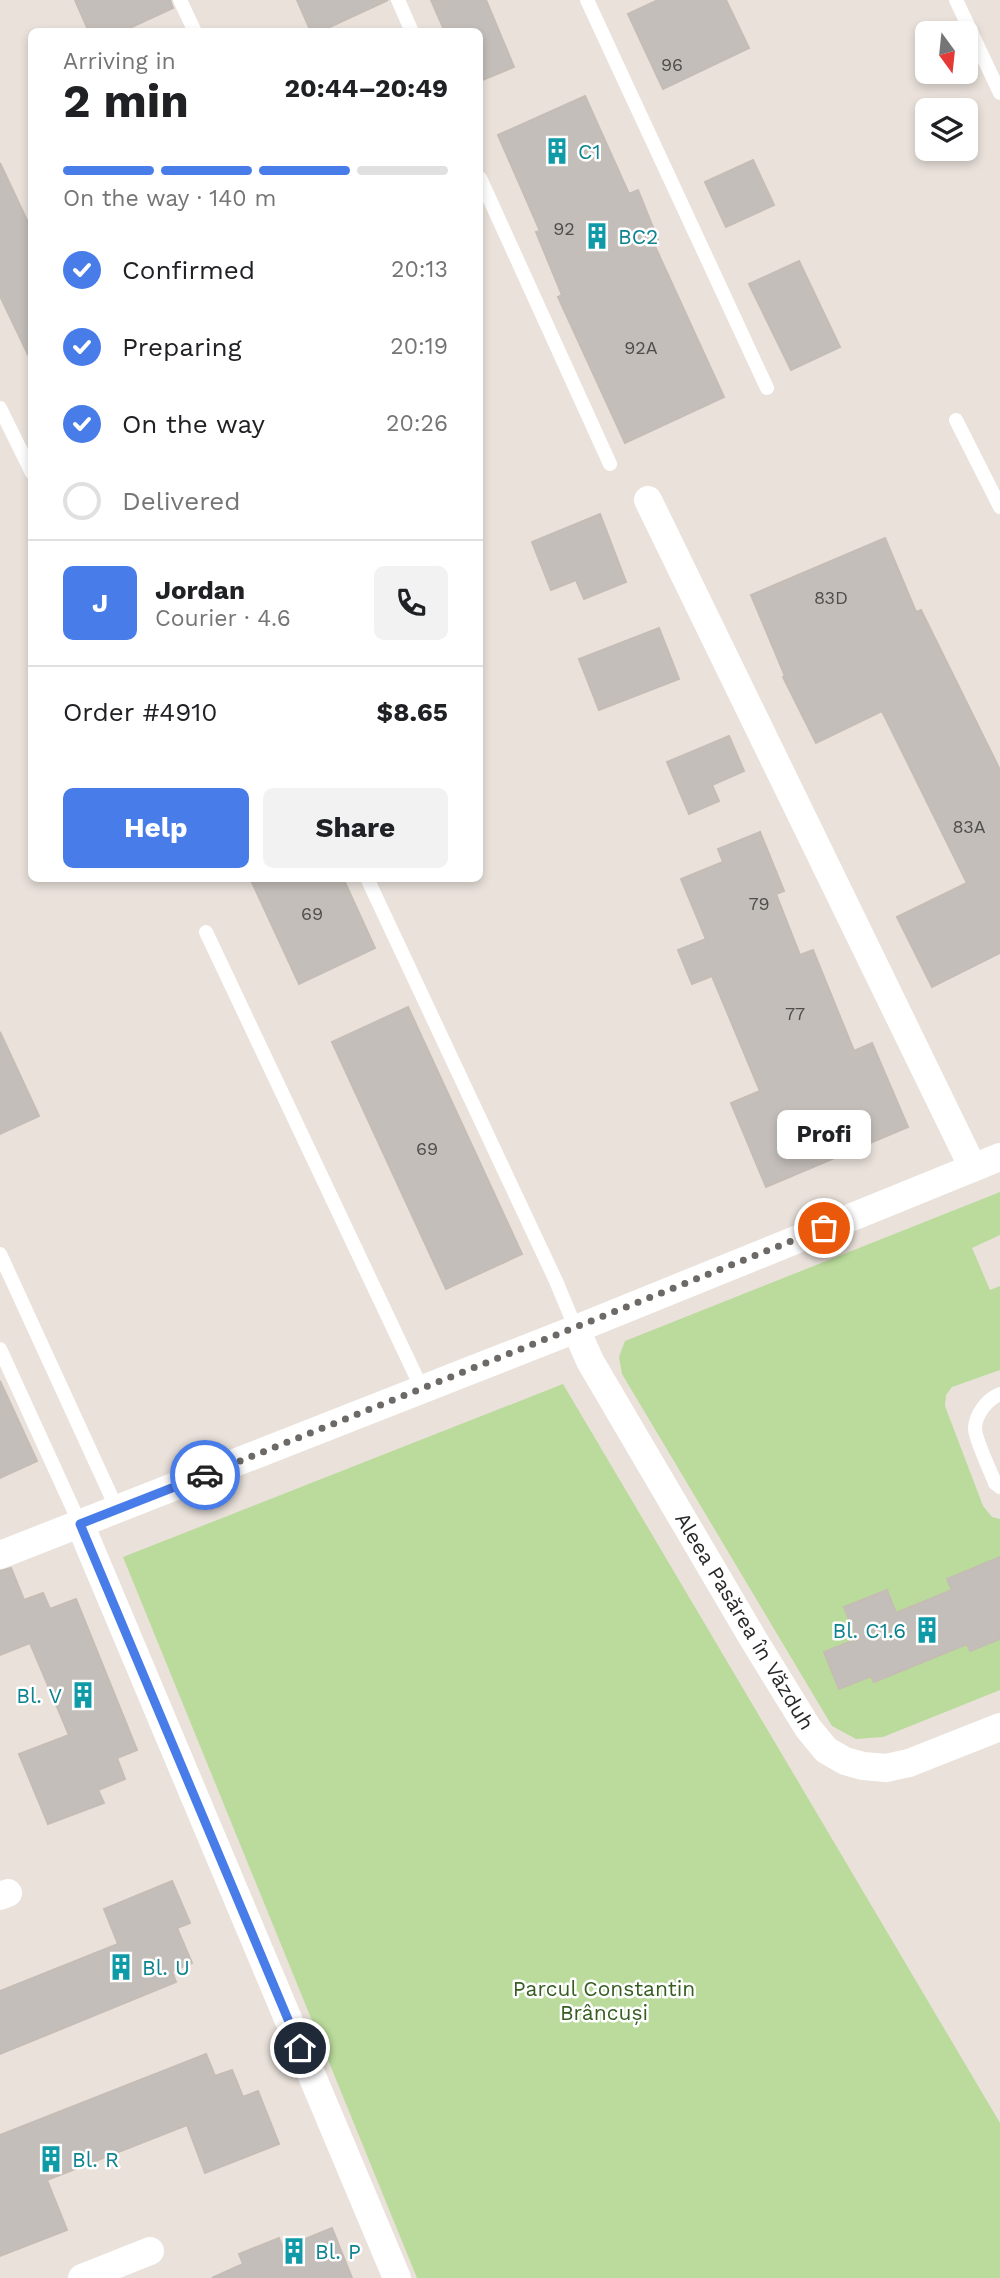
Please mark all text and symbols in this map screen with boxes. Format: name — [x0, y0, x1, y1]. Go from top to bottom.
north arrow — [915, 21, 978, 84]
map controls — [915, 21, 978, 161]
text: Arriving in — [63, 48, 176, 75]
house number: 96 — [661, 54, 683, 75]
text: 20:44–20:49 — [285, 73, 448, 103]
text: 2 min — [63, 74, 189, 128]
button: layers — [915, 98, 978, 161]
building icon: C1 — [542, 136, 572, 166]
place label: C1 — [578, 139, 601, 164]
text: On the way · 140 m — [63, 185, 276, 212]
house number: 92 — [553, 218, 575, 239]
building icon: BC2 — [582, 221, 612, 251]
place label: BC2 — [618, 224, 658, 249]
icon: check — [63, 251, 101, 289]
text: Confirmed — [122, 255, 255, 285]
text: 20:13 — [391, 256, 448, 283]
icon: check — [63, 328, 101, 366]
text: Preparing — [122, 332, 242, 362]
text: 20:19 — [390, 333, 448, 360]
house number: 92A — [624, 337, 658, 358]
icon: check — [63, 405, 101, 443]
text: On the way — [122, 409, 265, 439]
text: 20:26 — [386, 410, 448, 437]
text: Delivered — [122, 486, 241, 516]
button: phone — [374, 566, 448, 640]
text: Jordan — [155, 575, 245, 605]
house number: 83D — [814, 587, 848, 608]
text: J — [92, 588, 108, 618]
text: Courier · 4.6 — [155, 605, 291, 632]
text: Order #4910 — [63, 697, 218, 727]
text: $8.65 — [376, 697, 448, 727]
button: Help — [63, 788, 249, 868]
button: Share — [263, 788, 448, 868]
house number: 83A — [952, 816, 986, 837]
house number: 79 — [748, 893, 770, 914]
house number: 69 — [301, 903, 323, 924]
house number: 77 — [785, 1003, 805, 1024]
callout: Profi — [777, 1109, 871, 1158]
text: Profi — [796, 1121, 852, 1148]
house number: 69 — [416, 1138, 438, 1159]
pin — [794, 1198, 854, 1258]
icon: bag — [805, 1209, 843, 1247]
courier — [170, 1440, 240, 1510]
icon: car — [186, 1456, 224, 1494]
street label: Aleea Pasărea în Văzduh — [670, 1508, 820, 1734]
building icon: Bl. C1.6 — [912, 1615, 942, 1645]
place label: Bl. C1.6 — [832, 1618, 906, 1643]
building icon: Bl. V — [68, 1680, 98, 1710]
place label: Bl. V — [16, 1683, 62, 1708]
building icon: Bl. U — [106, 1952, 136, 1982]
place label: Bl. U — [142, 1955, 190, 1980]
park label: Parcul Constantin Brâncuși — [513, 1976, 695, 2025]
pin — [270, 2018, 330, 2078]
icon: home — [281, 2029, 319, 2067]
building icon: Bl. R — [36, 2144, 66, 2174]
place label: Bl. R — [72, 2147, 119, 2172]
building icon: Bl. P — [279, 2236, 309, 2266]
place label: Bl. P — [315, 2239, 361, 2264]

